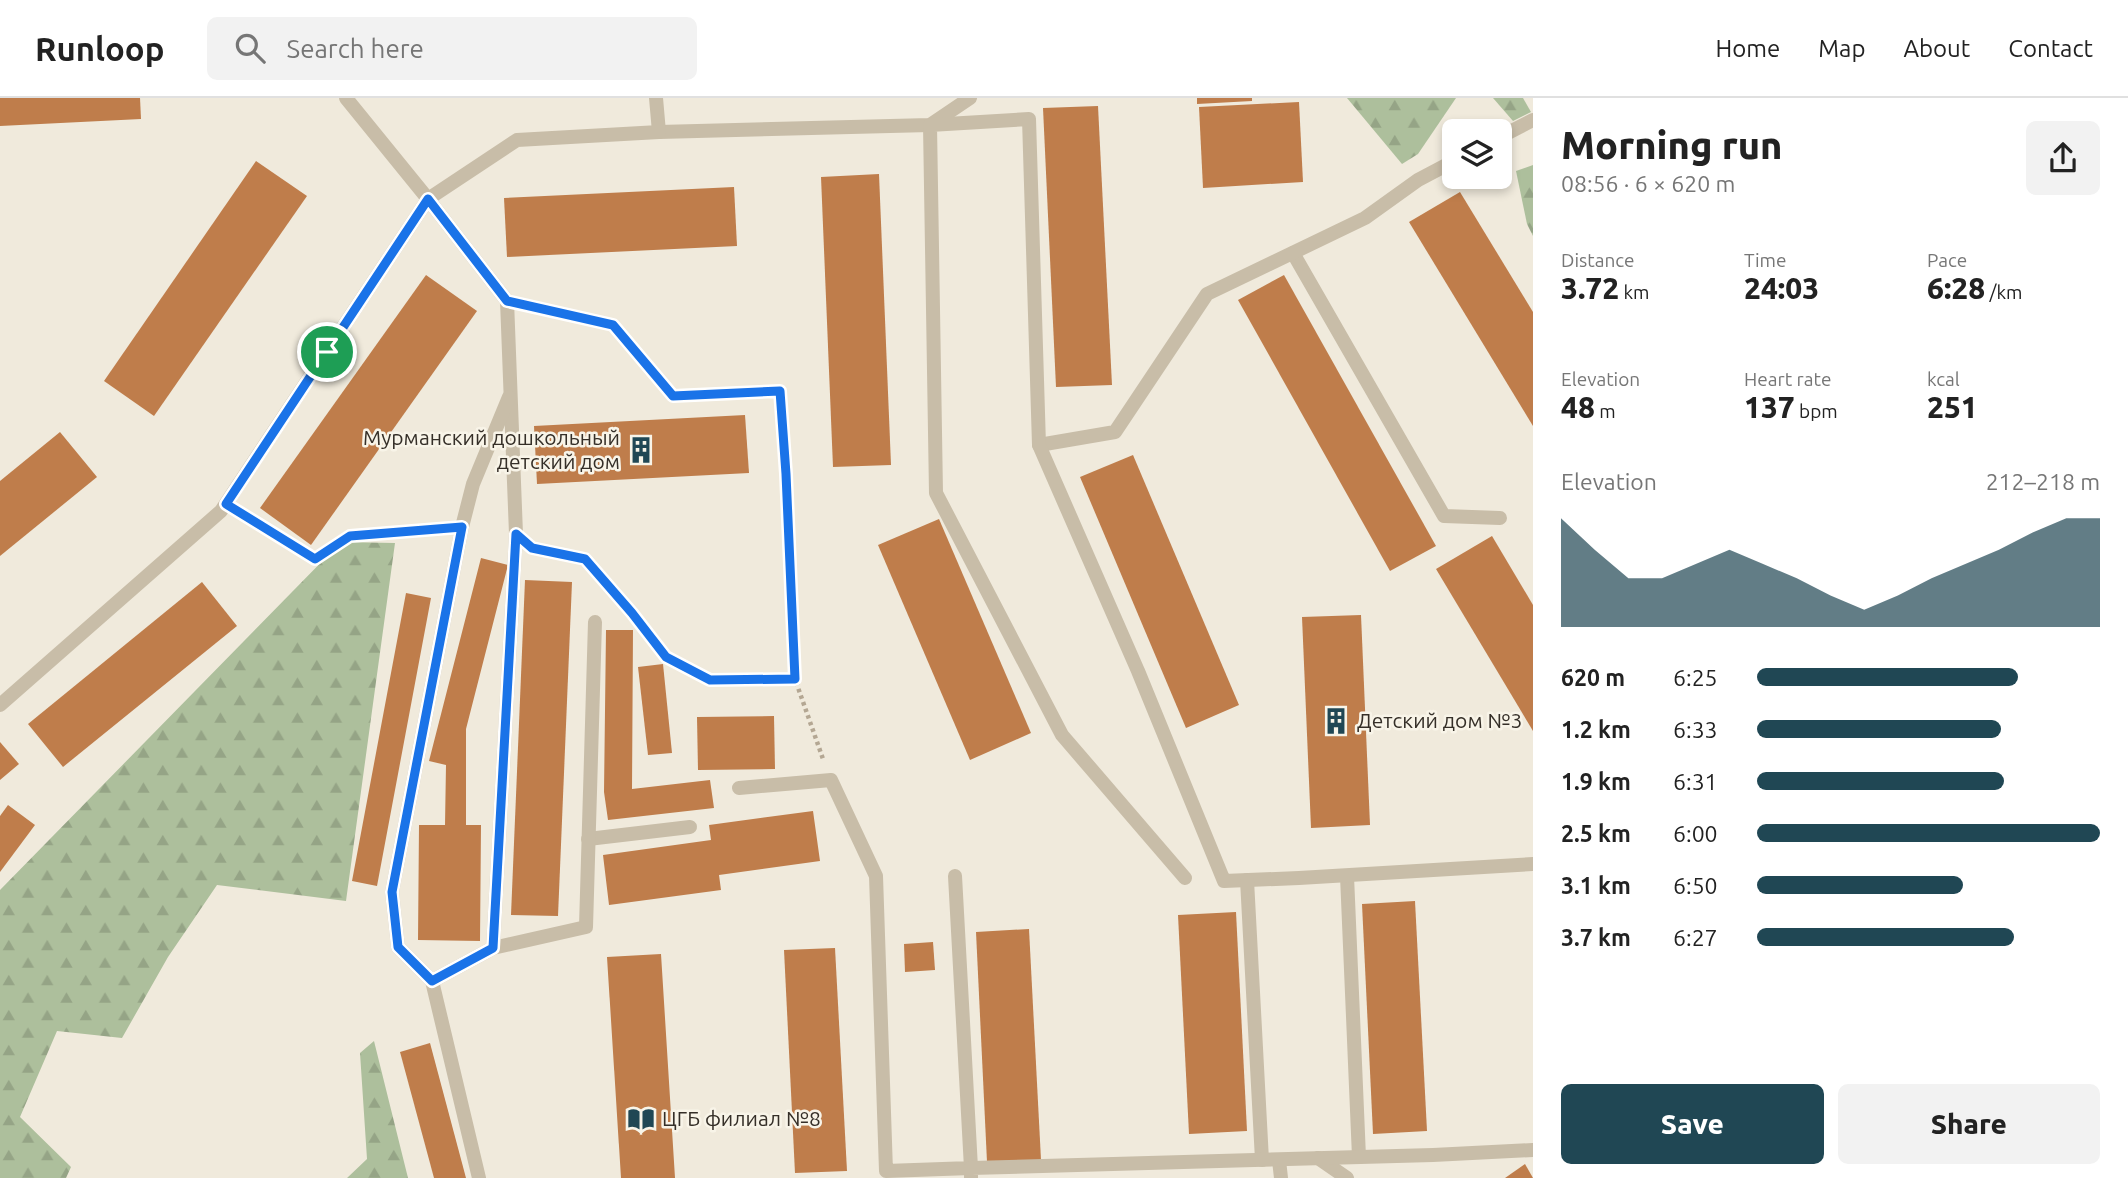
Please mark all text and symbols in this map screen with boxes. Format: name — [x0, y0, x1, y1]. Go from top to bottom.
search box — [207, 17, 697, 80]
icon: search — [231, 29, 269, 67]
text: Runloop — [35, 30, 165, 67]
text: Search here — [287, 34, 424, 63]
text: Home — [1715, 35, 1780, 62]
text: Map — [1818, 35, 1865, 62]
text: About — [1903, 35, 1970, 62]
text: Contact — [2008, 35, 2093, 62]
map controls — [1442, 119, 1512, 189]
button: layers — [1442, 119, 1512, 189]
button: share — [2026, 121, 2100, 195]
text: Morning run — [1561, 124, 1782, 166]
text: 08:56 · 6 × 620 m — [1561, 171, 1735, 196]
text: Distance — [1561, 249, 1635, 271]
text: Time — [1744, 249, 1786, 271]
text: Pace — [1927, 249, 1967, 271]
text: 3.72 — [1561, 271, 1619, 305]
text: 24:03 — [1744, 271, 1819, 305]
text: 6:28 — [1927, 271, 1985, 305]
text: km — [1619, 281, 1649, 303]
text: /km — [1985, 281, 2023, 303]
pin — [297, 322, 357, 382]
icon: arrive — [308, 333, 346, 371]
text: Elevation — [1561, 368, 1640, 390]
text: Heart rate — [1744, 368, 1831, 390]
text: kcal — [1927, 368, 1960, 390]
text: 48 — [1561, 390, 1595, 424]
text: 137 — [1744, 390, 1795, 424]
text: 251 — [1927, 390, 1978, 424]
text: m — [1595, 400, 1616, 422]
text: bpm — [1795, 400, 1838, 422]
place label: Мурманский дошкольный детский дом — [363, 425, 620, 473]
building icon: Мурманский дошкольный детский дом — [626, 435, 656, 465]
text: Elevation — [1561, 469, 1657, 494]
text: 212–218 m — [1986, 469, 2100, 494]
text: 620 m — [1561, 665, 1625, 690]
text: 6:25 — [1673, 665, 1718, 690]
building icon: Детский дом №3 — [1321, 706, 1351, 736]
place label: Детский дом №3 — [1357, 708, 1522, 732]
text: 1.2 km — [1561, 717, 1631, 742]
text: 6:33 — [1673, 717, 1718, 742]
text: 1.9 km — [1561, 769, 1631, 794]
text: 6:31 — [1673, 769, 1718, 794]
text: 2.5 km — [1561, 821, 1631, 846]
text: 6:00 — [1673, 821, 1718, 846]
text: 3.1 km — [1561, 873, 1631, 898]
text: 6:50 — [1673, 873, 1718, 898]
text: 3.7 km — [1561, 925, 1631, 950]
text: 6:27 — [1673, 925, 1718, 950]
button: Save — [1561, 1084, 1824, 1164]
button: Share — [1838, 1084, 2100, 1164]
library icon: ЦГБ филиал №8 — [626, 1104, 656, 1134]
place label: ЦГБ филиал №8 — [662, 1106, 821, 1130]

